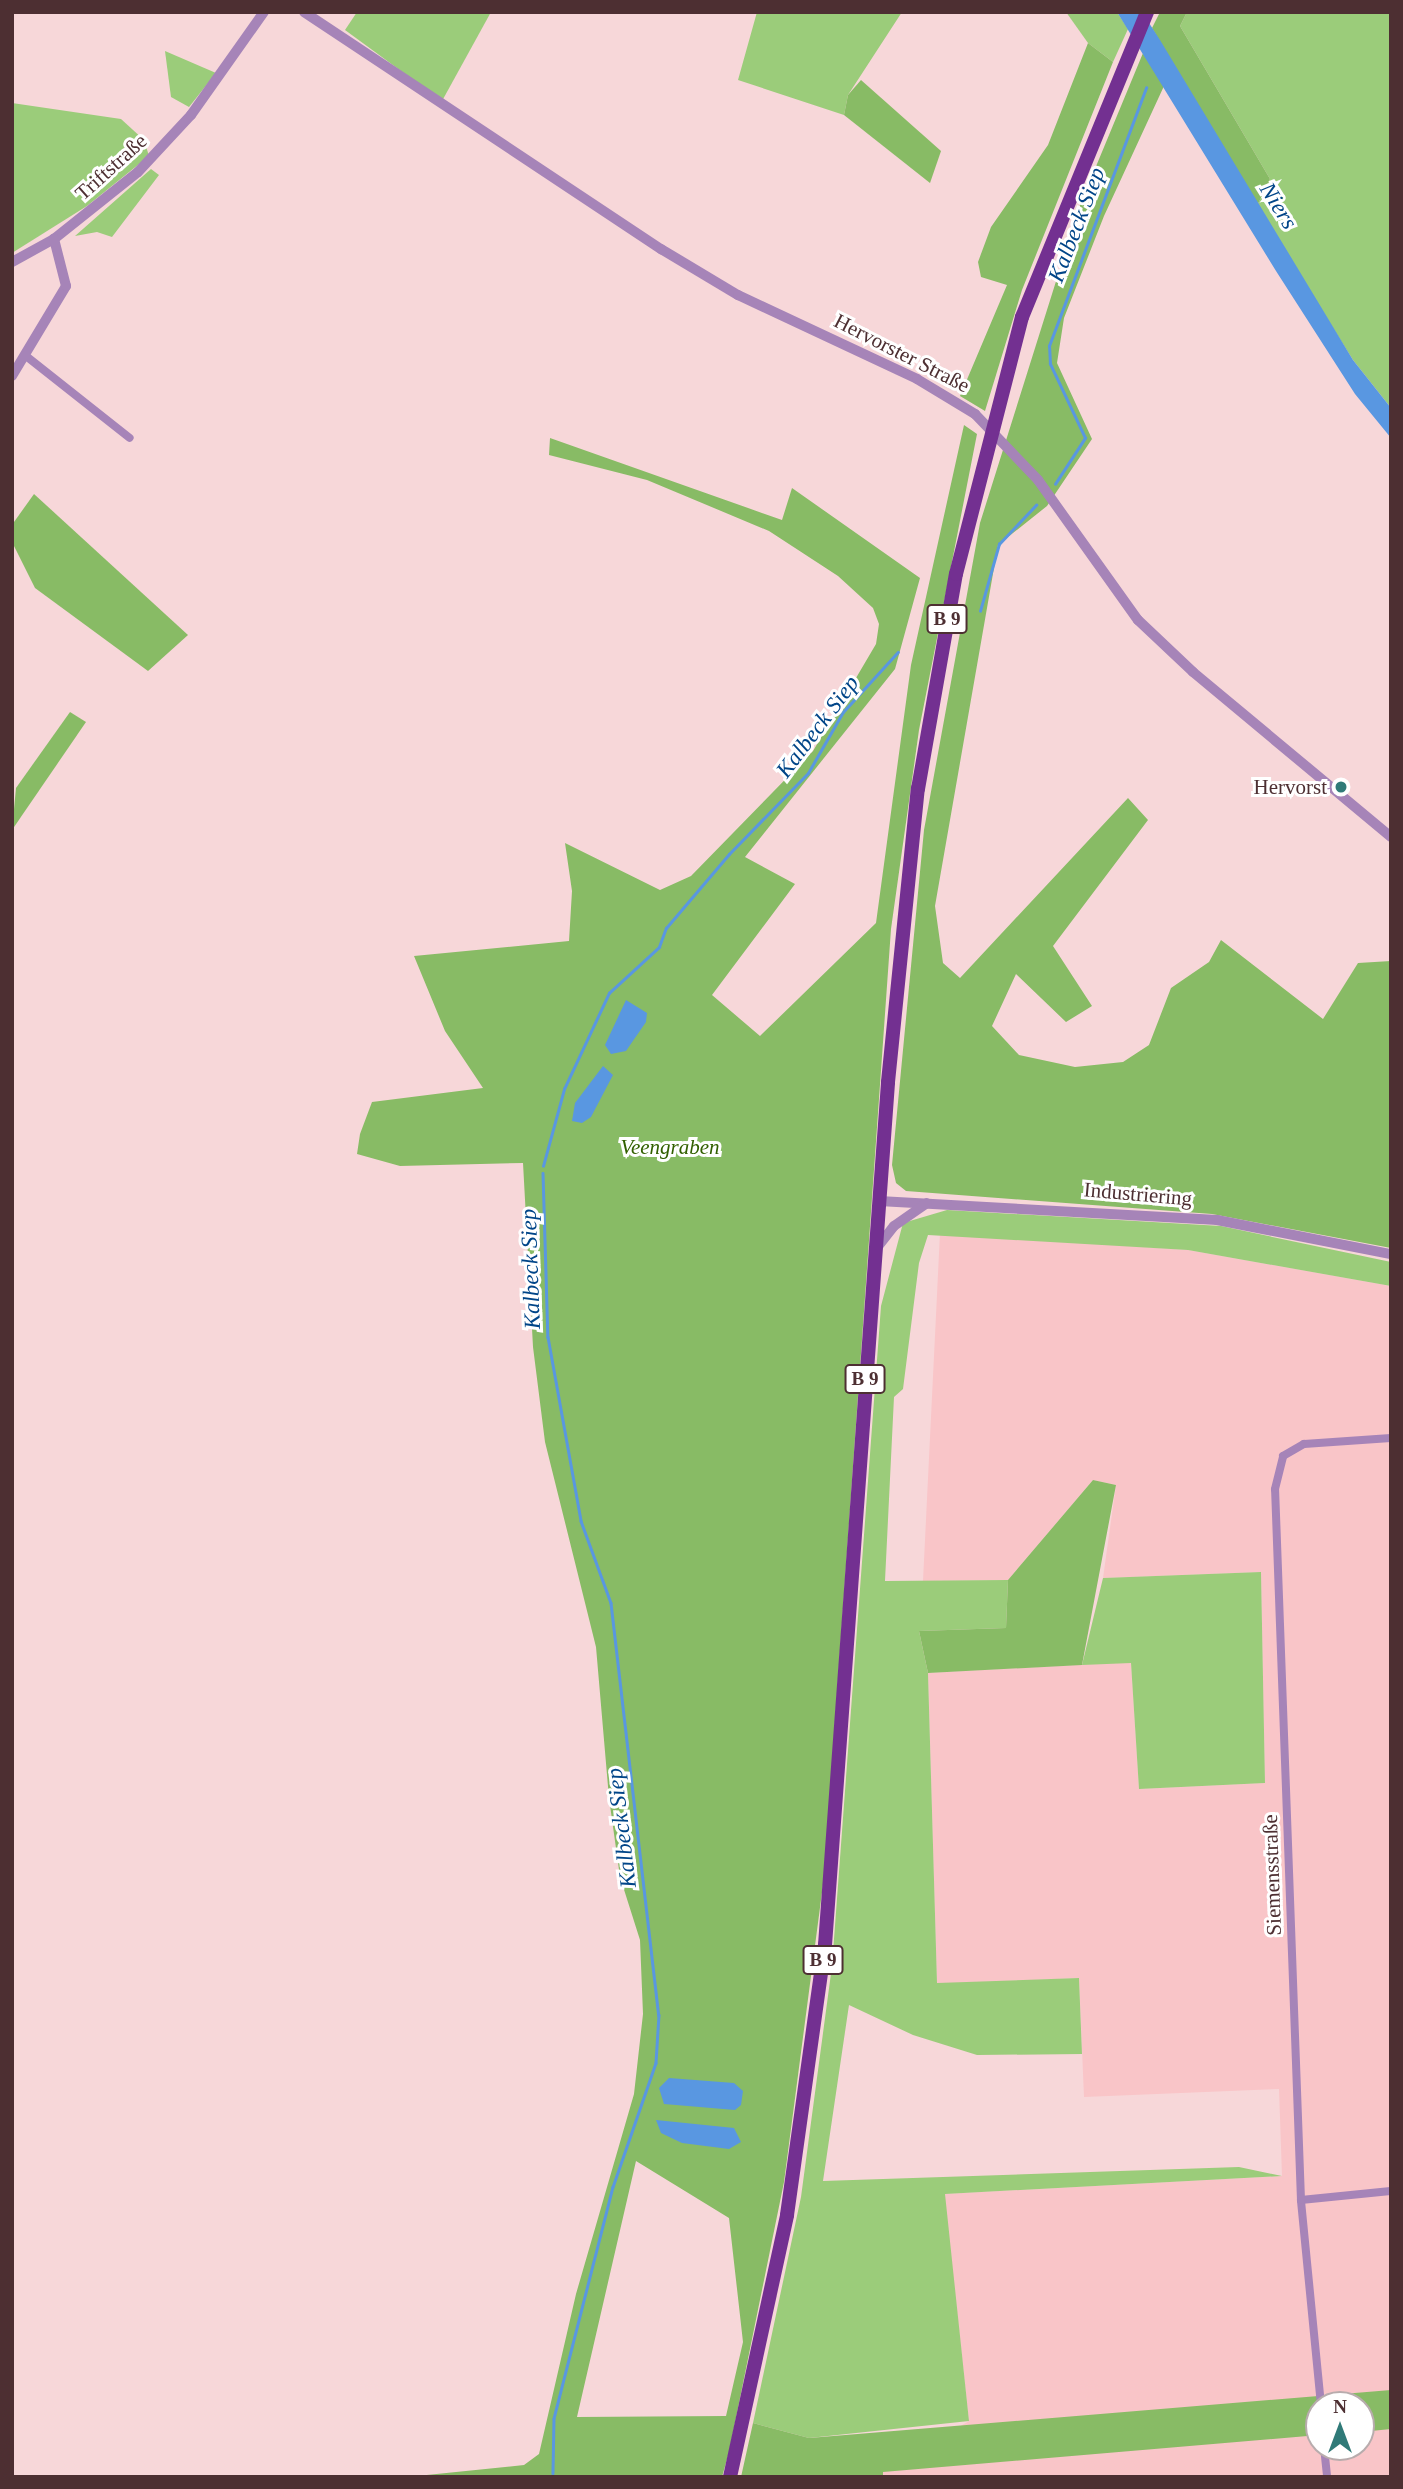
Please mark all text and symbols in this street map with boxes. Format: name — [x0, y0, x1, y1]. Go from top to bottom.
street label: Triftstraße — [70, 128, 152, 206]
water label: Kalbeck Siep — [1042, 164, 1112, 286]
water label: Niers — [1253, 178, 1303, 234]
street label: Hervorster Straße — [830, 308, 974, 398]
road number: B 9 — [926, 604, 968, 634]
water label: Kalbeck Siep — [771, 670, 865, 784]
place label: Hervorst — [1254, 774, 1327, 800]
marker: Hervorst — [1333, 779, 1349, 795]
park label: Veengraben — [620, 1134, 720, 1160]
street label: Industriering — [1083, 1177, 1193, 1211]
water label: Kalbeck Siep — [515, 1208, 547, 1330]
road number: B 9 — [844, 1364, 886, 1394]
water label: Kalbeck Siep — [601, 1766, 643, 1890]
street label: Siemensstraße — [1257, 1814, 1287, 1936]
road number: B 9 — [802, 1944, 844, 1976]
north arrow — [1305, 2391, 1375, 2461]
text: N — [1333, 2396, 1347, 2417]

